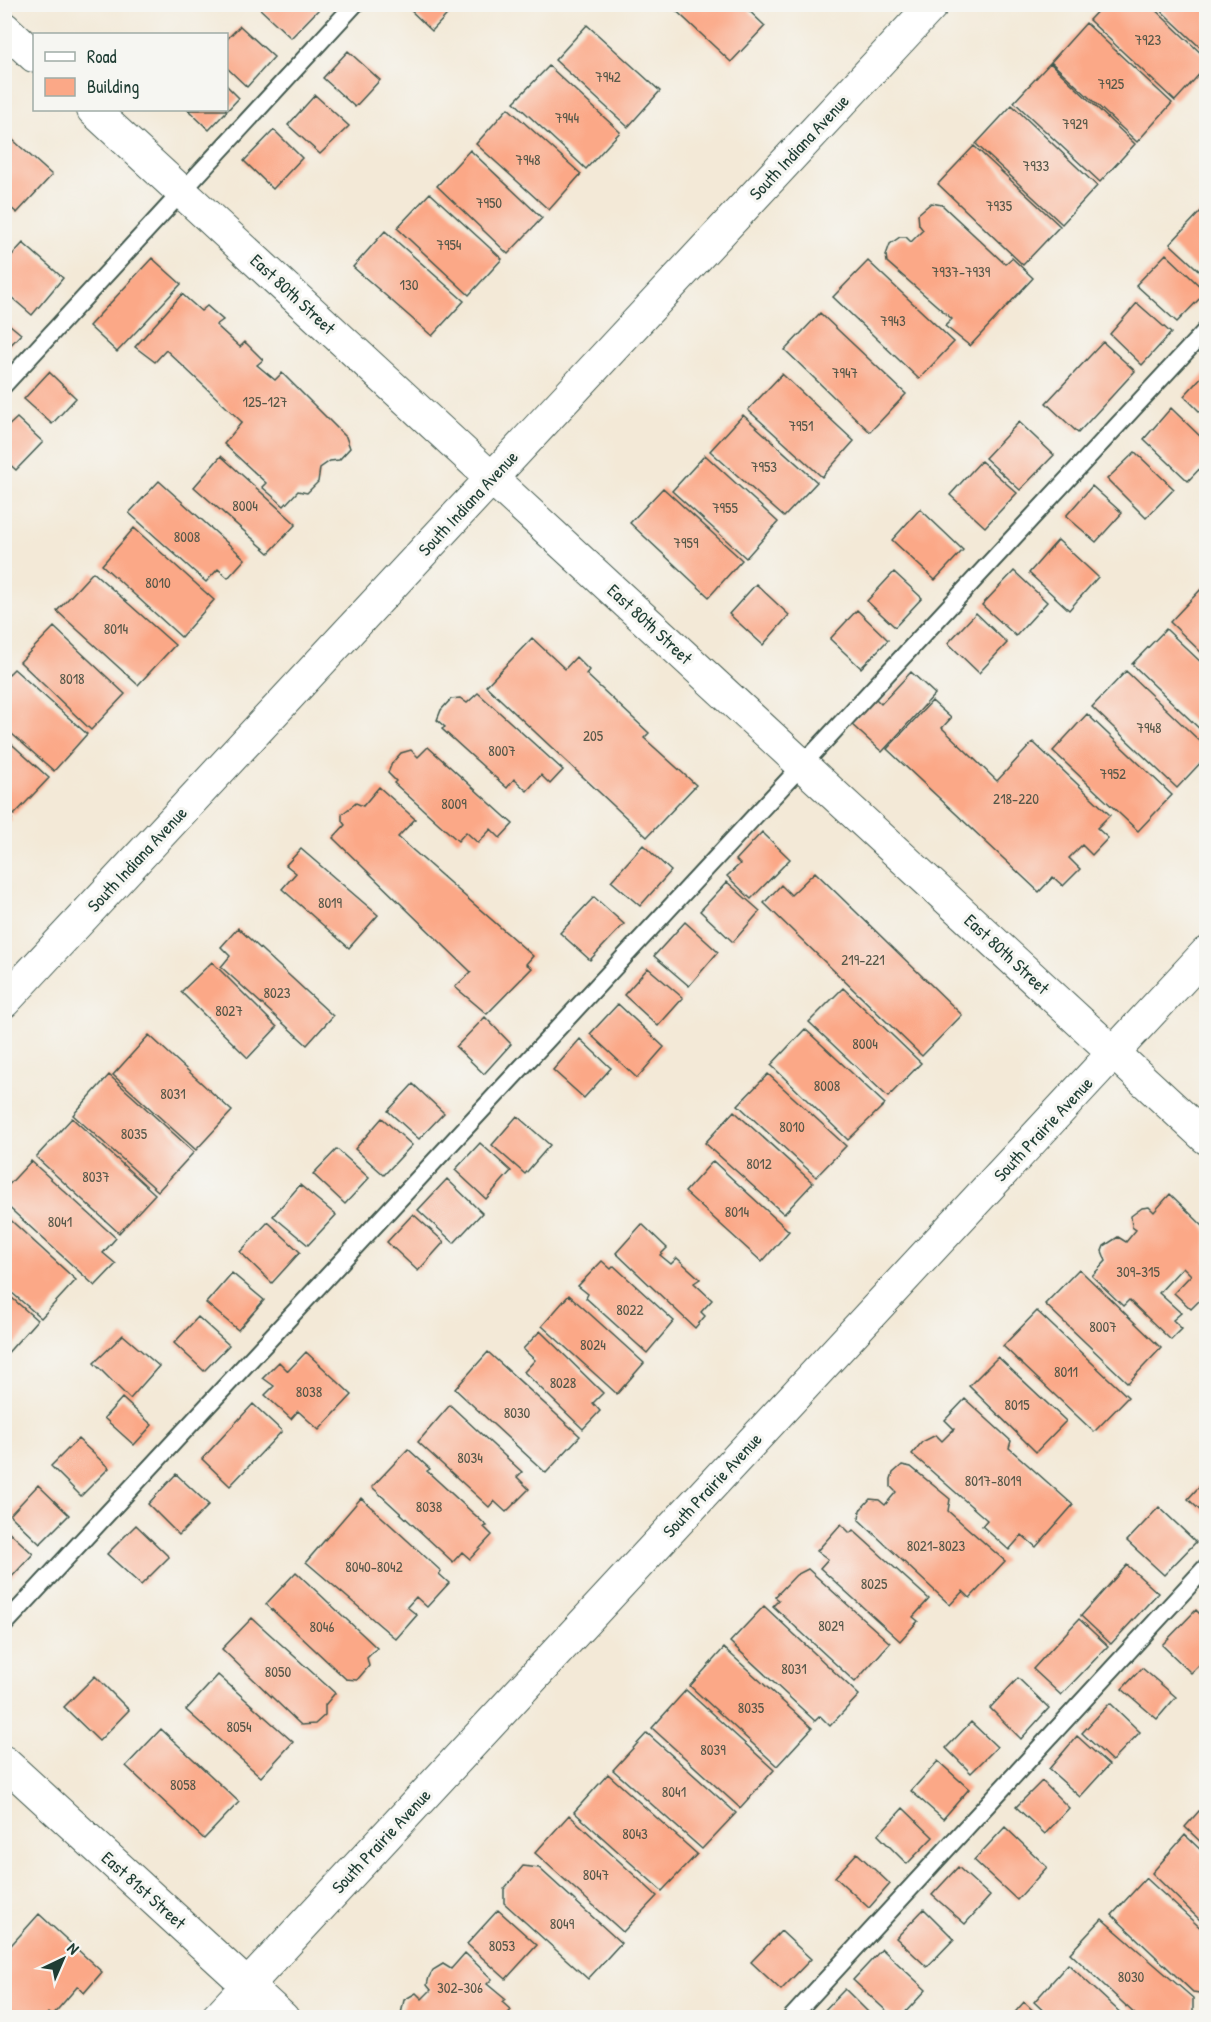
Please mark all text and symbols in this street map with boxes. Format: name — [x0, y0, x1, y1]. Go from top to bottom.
house number: 7923 — [1135, 29, 1162, 50]
legend — [33, 33, 228, 111]
text: Road — [87, 44, 117, 69]
house number: 7942 — [595, 66, 621, 87]
house number: 7925 — [1098, 73, 1125, 94]
text: Building — [87, 74, 139, 99]
street label: South Indiana Avenue — [743, 89, 855, 205]
house number: 7944 — [555, 107, 579, 128]
house number: 7929 — [1062, 113, 1088, 134]
house number: 7948 — [515, 149, 541, 170]
house number: 7933 — [1023, 155, 1049, 176]
house number: 7950 — [476, 192, 502, 213]
house number: 7935 — [986, 195, 1013, 216]
house number: 7954 — [437, 234, 462, 255]
street label: East 80th Street — [245, 248, 342, 340]
house number: 7937-7939 — [932, 261, 991, 282]
house number: 130 — [400, 274, 419, 295]
house number: 7943 — [880, 310, 906, 331]
house number: 7947 — [832, 362, 858, 383]
house number: 125-127 — [243, 391, 287, 412]
house number: 7951 — [789, 415, 813, 436]
street label: South Indiana Avenue — [412, 445, 524, 561]
house number: 7953 — [751, 456, 777, 477]
house number: 8004 — [232, 495, 258, 516]
house number: 7955 — [712, 497, 738, 518]
house number: 8008 — [174, 526, 200, 547]
house number: 7959 — [674, 532, 699, 553]
house number: 8010 — [145, 572, 171, 593]
street label: East 80th Street — [602, 578, 699, 670]
house number: 8014 — [104, 618, 129, 639]
house number: 8018 — [59, 668, 85, 689]
house number: 7948 — [1136, 717, 1162, 738]
house number: 205 — [583, 725, 604, 746]
house number: 8007 — [488, 740, 516, 761]
house number: 7952 — [1100, 763, 1126, 784]
house number: 218-220 — [993, 788, 1039, 809]
house number: 8009 — [441, 793, 467, 814]
street label: South Indiana Avenue — [81, 801, 193, 917]
house number: 8019 — [318, 892, 343, 913]
street label: East 80th Street — [959, 908, 1056, 1000]
house number: 219-221 — [841, 949, 885, 970]
house number: 8023 — [264, 982, 291, 1003]
house number: 8027 — [215, 1000, 243, 1021]
house number: 8004 — [852, 1033, 878, 1054]
street label: South Prairie Avenue — [988, 1071, 1098, 1187]
house number: 8008 — [814, 1075, 840, 1096]
house number: 8031 — [160, 1083, 186, 1104]
house number: 8010 — [779, 1116, 805, 1137]
house number: 8035 — [121, 1123, 148, 1144]
house number: 8012 — [746, 1153, 772, 1174]
house number: 8037 — [82, 1166, 110, 1187]
house number: 8014 — [725, 1201, 750, 1222]
house number: 8041 — [48, 1211, 72, 1232]
house number: 309-315 — [1116, 1261, 1160, 1282]
house number: 8022 — [616, 1299, 644, 1320]
house number: 8007 — [1089, 1316, 1117, 1337]
house number: 8024 — [580, 1334, 606, 1355]
house number: 8011 — [1054, 1361, 1078, 1382]
house number: 8028 — [550, 1372, 576, 1393]
house number: 8038 — [296, 1381, 322, 1402]
house number: 8015 — [1004, 1394, 1030, 1415]
house number: 8030 — [504, 1402, 531, 1423]
street label: South Prairie Avenue — [657, 1427, 767, 1543]
house number: 8034 — [457, 1447, 483, 1468]
house number: 8017-8019 — [965, 1470, 1022, 1491]
house number: 8038 — [416, 1496, 442, 1517]
house number: 8021-8023 — [907, 1535, 966, 1556]
house number: 8040-8042 — [345, 1556, 403, 1577]
house number: 8025 — [861, 1573, 888, 1594]
house number: 8029 — [818, 1615, 844, 1636]
house number: 8046 — [310, 1616, 334, 1637]
house number: 8031 — [781, 1658, 807, 1679]
house number: 8050 — [265, 1661, 291, 1682]
house number: 8035 — [738, 1697, 765, 1718]
house number: 8054 — [226, 1716, 252, 1737]
house number: 8039 — [700, 1739, 726, 1760]
house number: 8058 — [170, 1774, 196, 1795]
house number: 8041 — [662, 1781, 686, 1802]
street label: South Prairie Avenue — [326, 1783, 436, 1899]
house number: 8043 — [622, 1823, 648, 1844]
street label: East 81st Street — [96, 1845, 192, 1935]
house number: 8047 — [583, 1864, 609, 1885]
house number: 8049 — [550, 1913, 575, 1934]
north arrow — [33, 1929, 93, 1989]
house number: 8053 — [489, 1935, 515, 1956]
text: N — [63, 1937, 84, 1959]
house number: 8030 — [1118, 1966, 1145, 1987]
house number: 302-306 — [437, 1977, 483, 1998]

